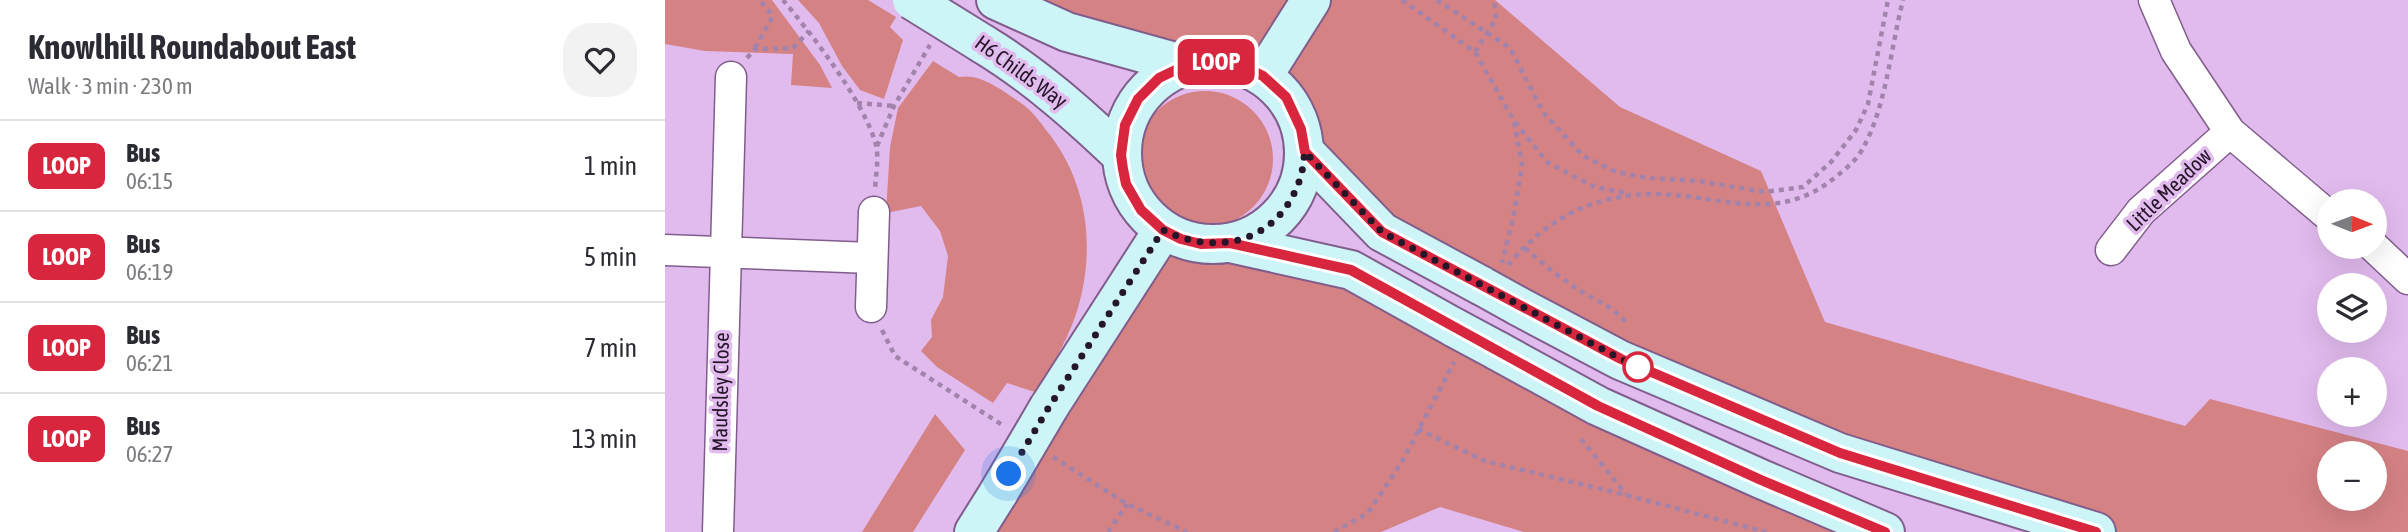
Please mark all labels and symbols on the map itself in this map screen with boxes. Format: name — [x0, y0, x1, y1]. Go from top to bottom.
street label: H6 Childs Way — [971, 30, 1073, 113]
line badge: LOOP — [1167, 39, 1265, 85]
street label: Little Meadow — [2121, 143, 2216, 236]
north arrow — [2317, 189, 2387, 259]
street label: Maudsley Close — [707, 332, 733, 452]
unlabelled marker — [1623, 352, 1653, 382]
your location — [991, 456, 1026, 491]

